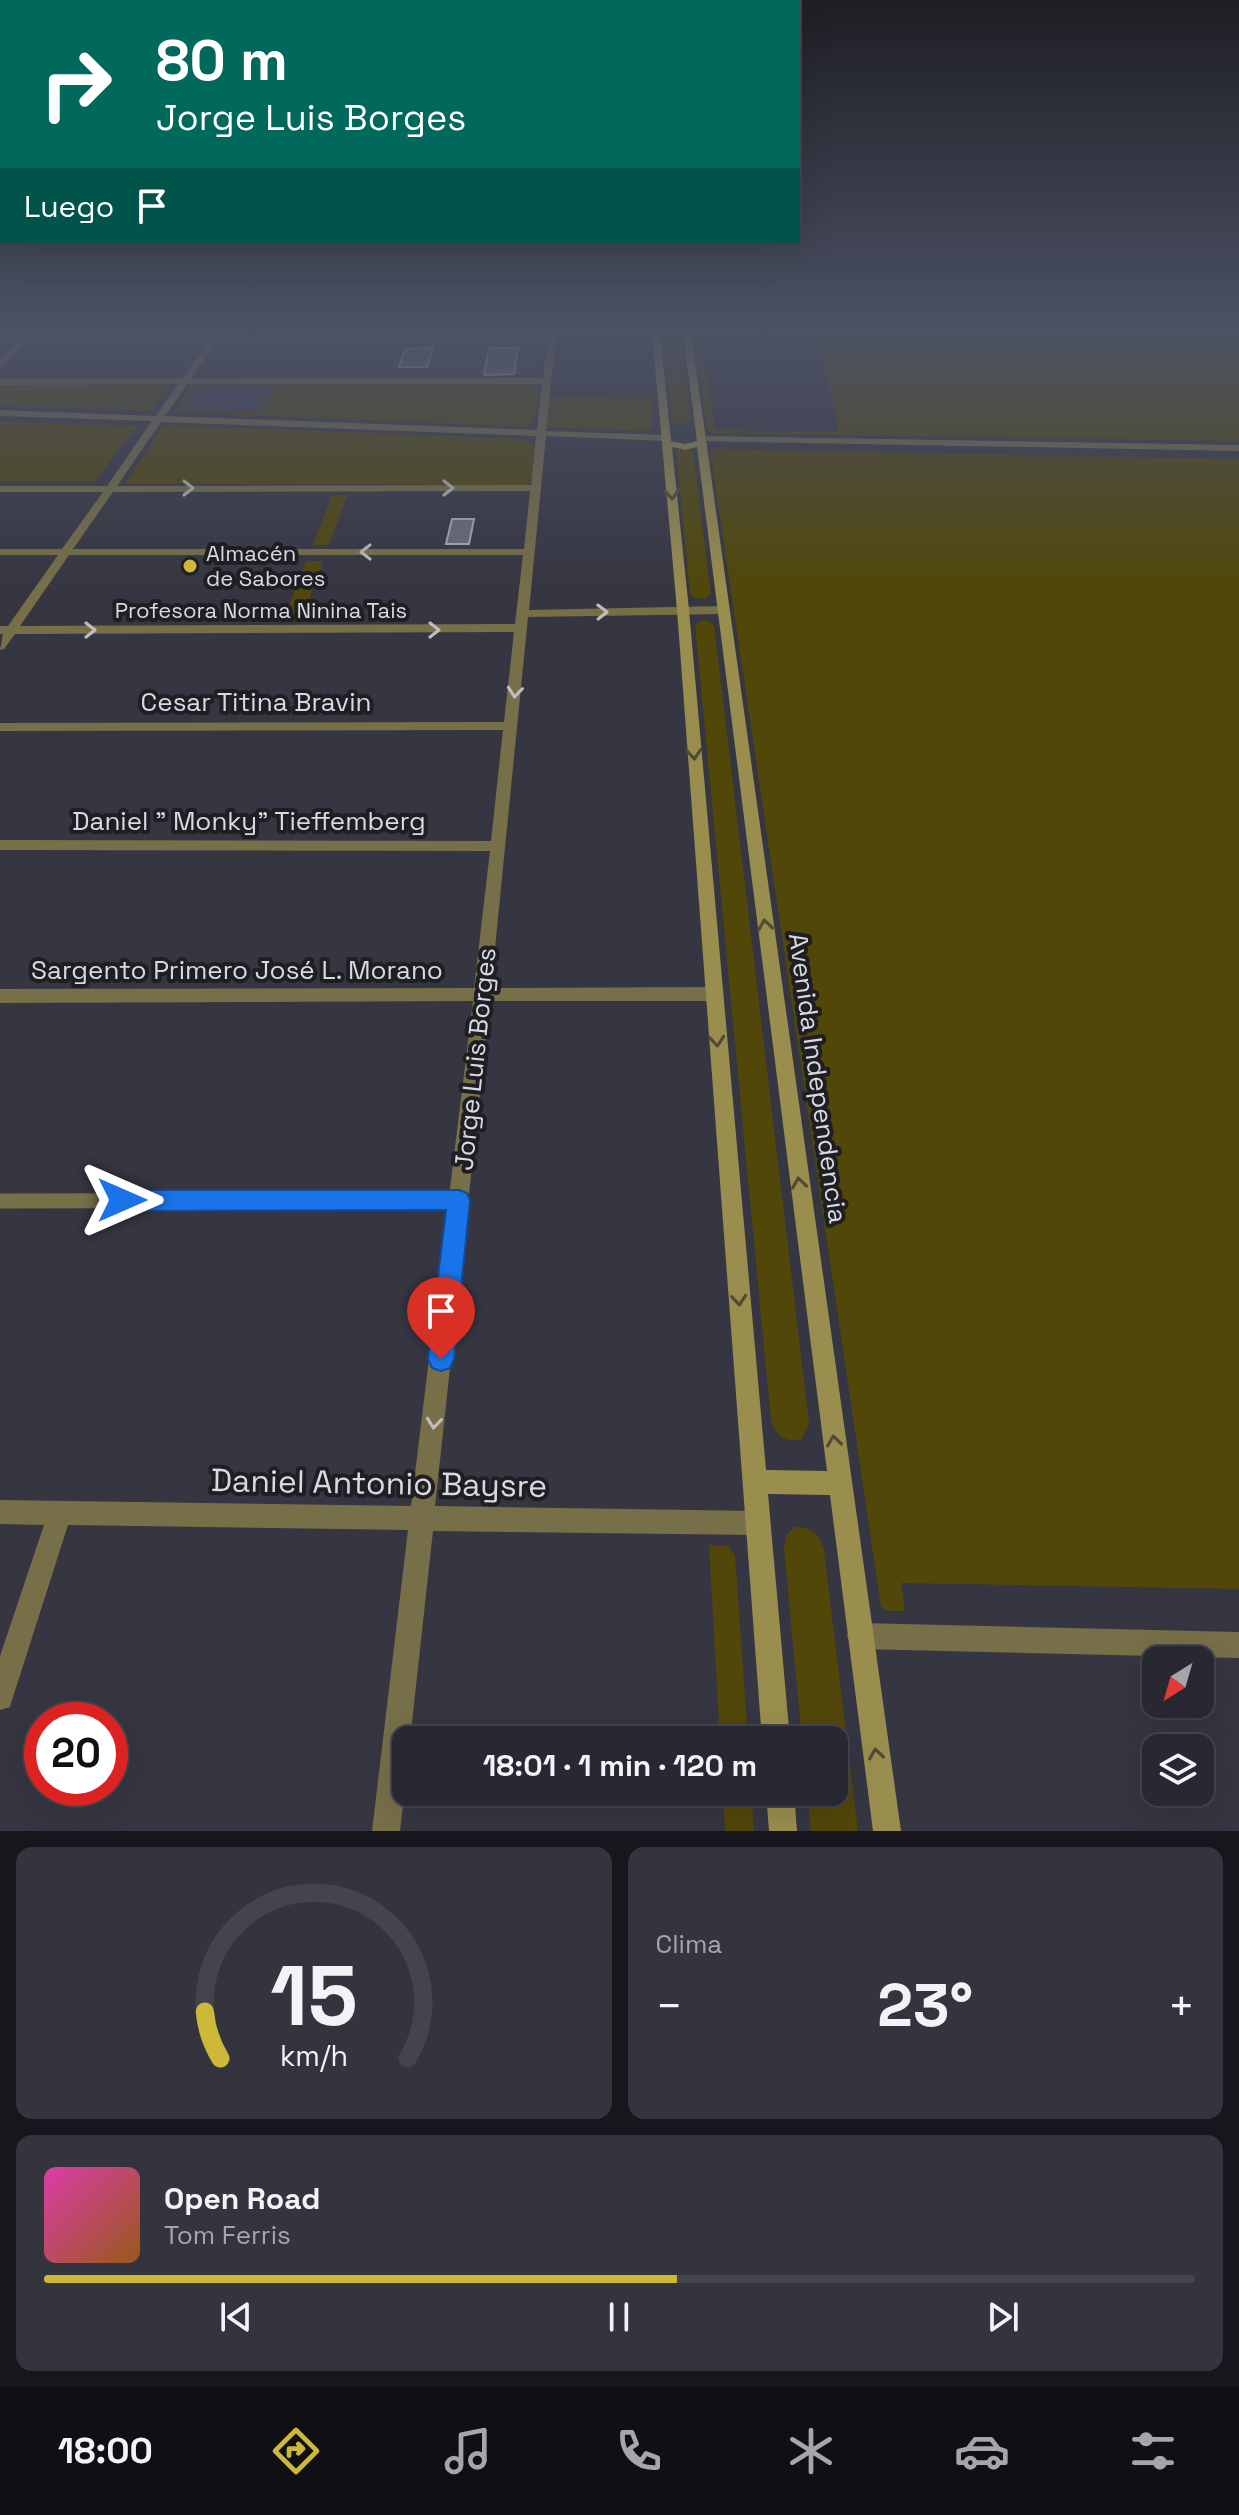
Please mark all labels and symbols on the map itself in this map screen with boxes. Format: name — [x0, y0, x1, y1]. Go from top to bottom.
one-way arrow — [182, 479, 195, 497]
one-way arrow — [442, 479, 455, 497]
one-way arrow — [663, 488, 680, 501]
place label: Almacén de Sabores — [206, 539, 325, 592]
one-way arrow — [359, 543, 372, 561]
marker: Almacén de Sabores — [181, 557, 199, 575]
street label: Profesora Norma Ninina Tais — [115, 596, 407, 624]
one-way arrow — [596, 604, 609, 621]
one-way arrow — [84, 621, 97, 639]
one-way arrow — [428, 621, 441, 639]
street label: Cesar Titina Bravin — [141, 685, 371, 719]
one-way arrow — [507, 686, 524, 699]
one-way arrow — [685, 748, 702, 761]
street label: Daniel " Monky" Tieffemberg — [72, 804, 426, 838]
one-way arrow — [757, 918, 774, 932]
street label: Avenida Independencia — [781, 931, 855, 1225]
street label: Jorge Luis Borges — [446, 946, 504, 1172]
street label: Sargento Primero José L. Morano — [31, 953, 443, 987]
one-way arrow — [709, 1035, 726, 1048]
position arrow — [80, 1158, 164, 1242]
one-way arrow — [791, 1176, 808, 1189]
pin — [407, 1277, 475, 1359]
one-way arrow — [730, 1294, 747, 1307]
one-way arrow — [425, 1417, 442, 1430]
one-way arrow — [826, 1434, 843, 1447]
street label: Daniel Antonio Baysre — [210, 1460, 548, 1506]
north arrow — [1142, 1646, 1214, 1718]
speed limit sign: 20 — [24, 1702, 128, 1806]
one-way arrow — [868, 1747, 885, 1761]

